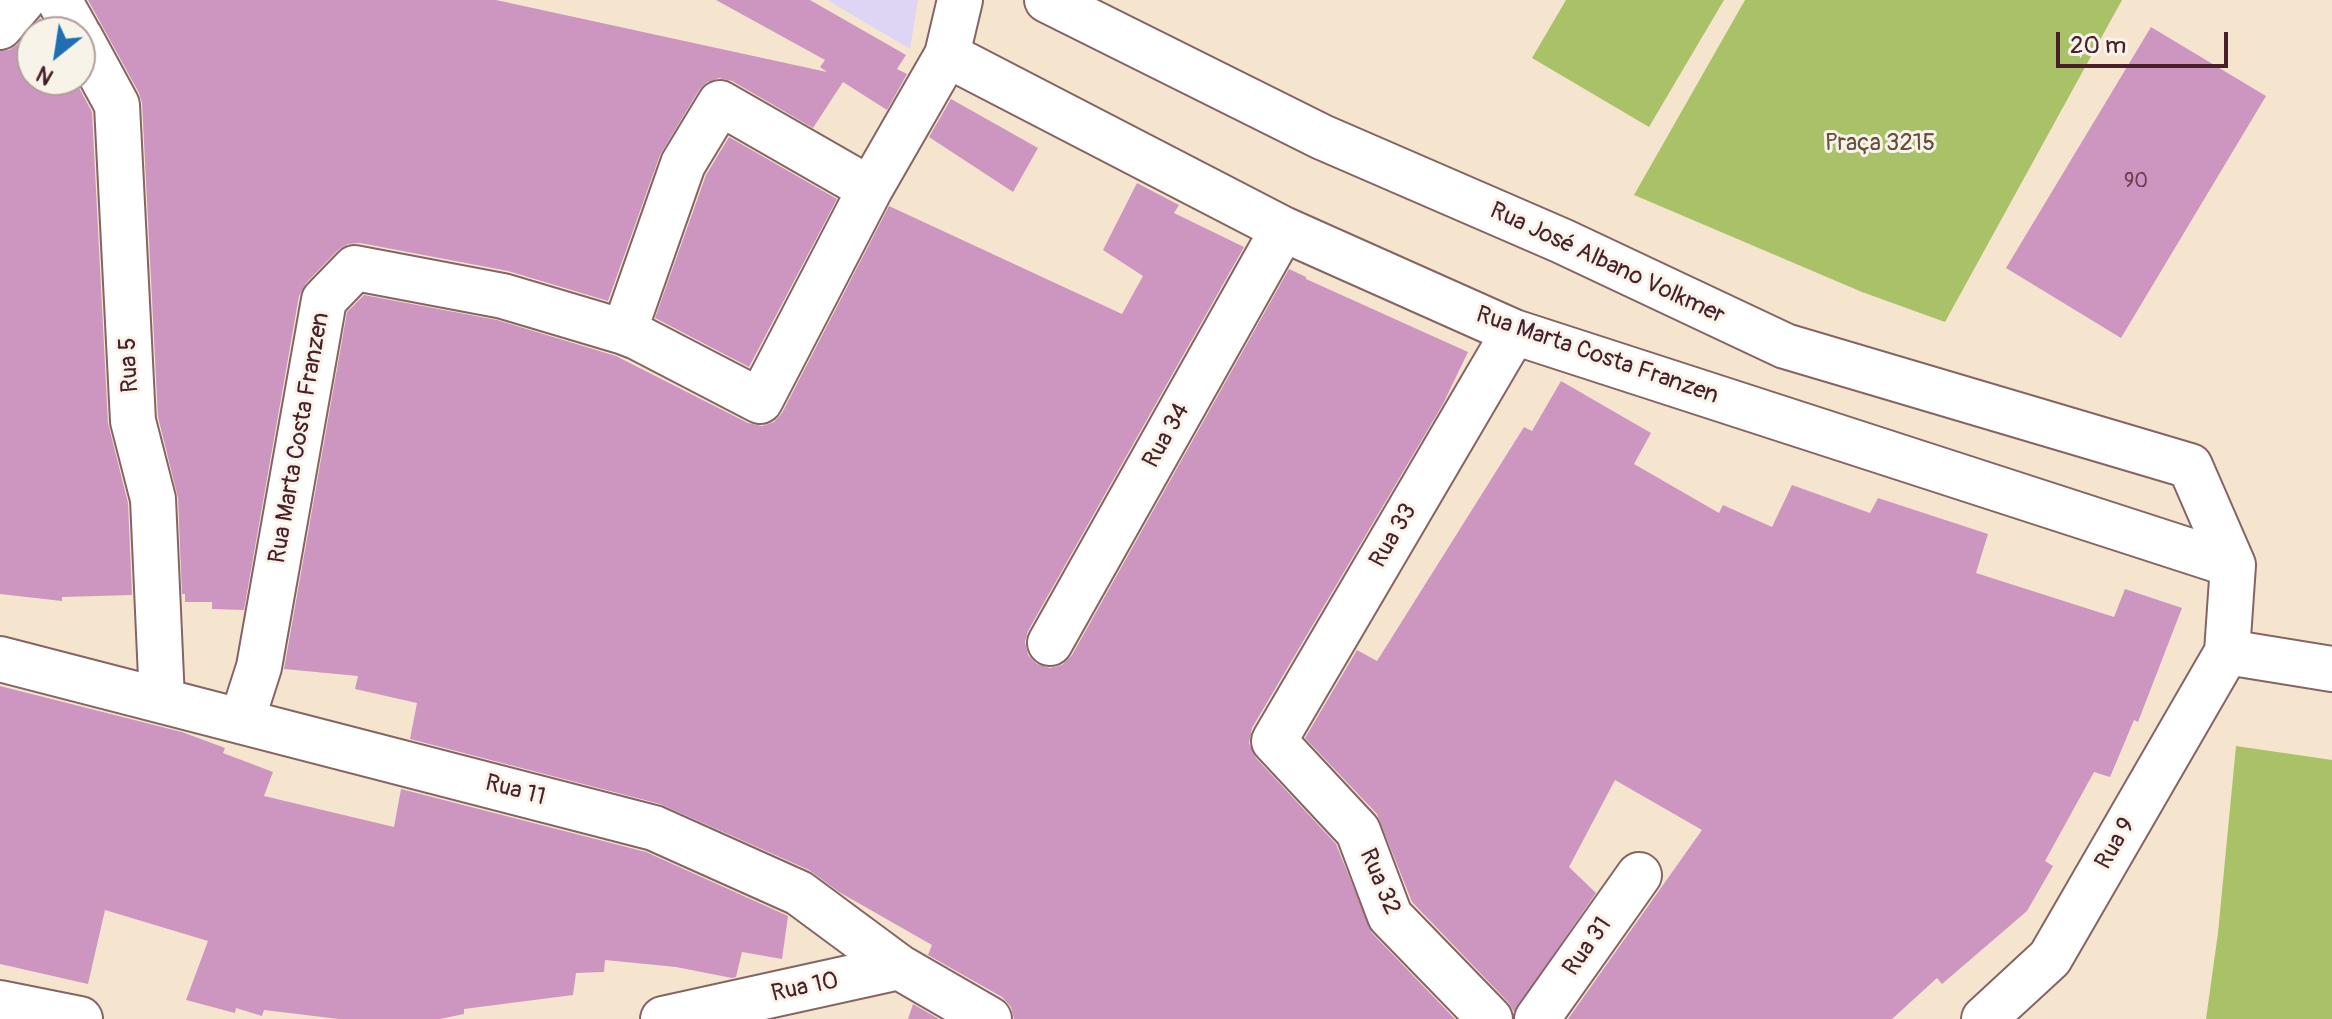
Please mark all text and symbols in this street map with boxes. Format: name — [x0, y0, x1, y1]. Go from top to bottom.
north arrow — [16, 16, 96, 96]
scale bar — [2060, 16, 2232, 66]
text: 20 m — [2070, 31, 2126, 60]
text: N — [32, 59, 58, 91]
park label: Praça 3215 — [1825, 130, 1935, 158]
house number: 90 — [2124, 170, 2148, 194]
street label: Rua José Albano Volkmer — [1485, 197, 1729, 331]
street label: Rua Marta Costa Franzen — [1472, 301, 1722, 411]
street label: Rua Marta Costa Franzen — [264, 310, 336, 566]
street label: Rua 5 — [114, 337, 146, 393]
street label: Rua 34 — [1138, 399, 1196, 473]
street label: Rua 33 — [1364, 499, 1424, 573]
street label: Rua 11 — [482, 769, 548, 813]
street label: Rua 9 — [2090, 813, 2142, 875]
street label: Rua 32 — [1352, 845, 1406, 919]
street label: Rua 31 — [1558, 912, 1618, 982]
street label: Rua 10 — [769, 967, 841, 1009]

